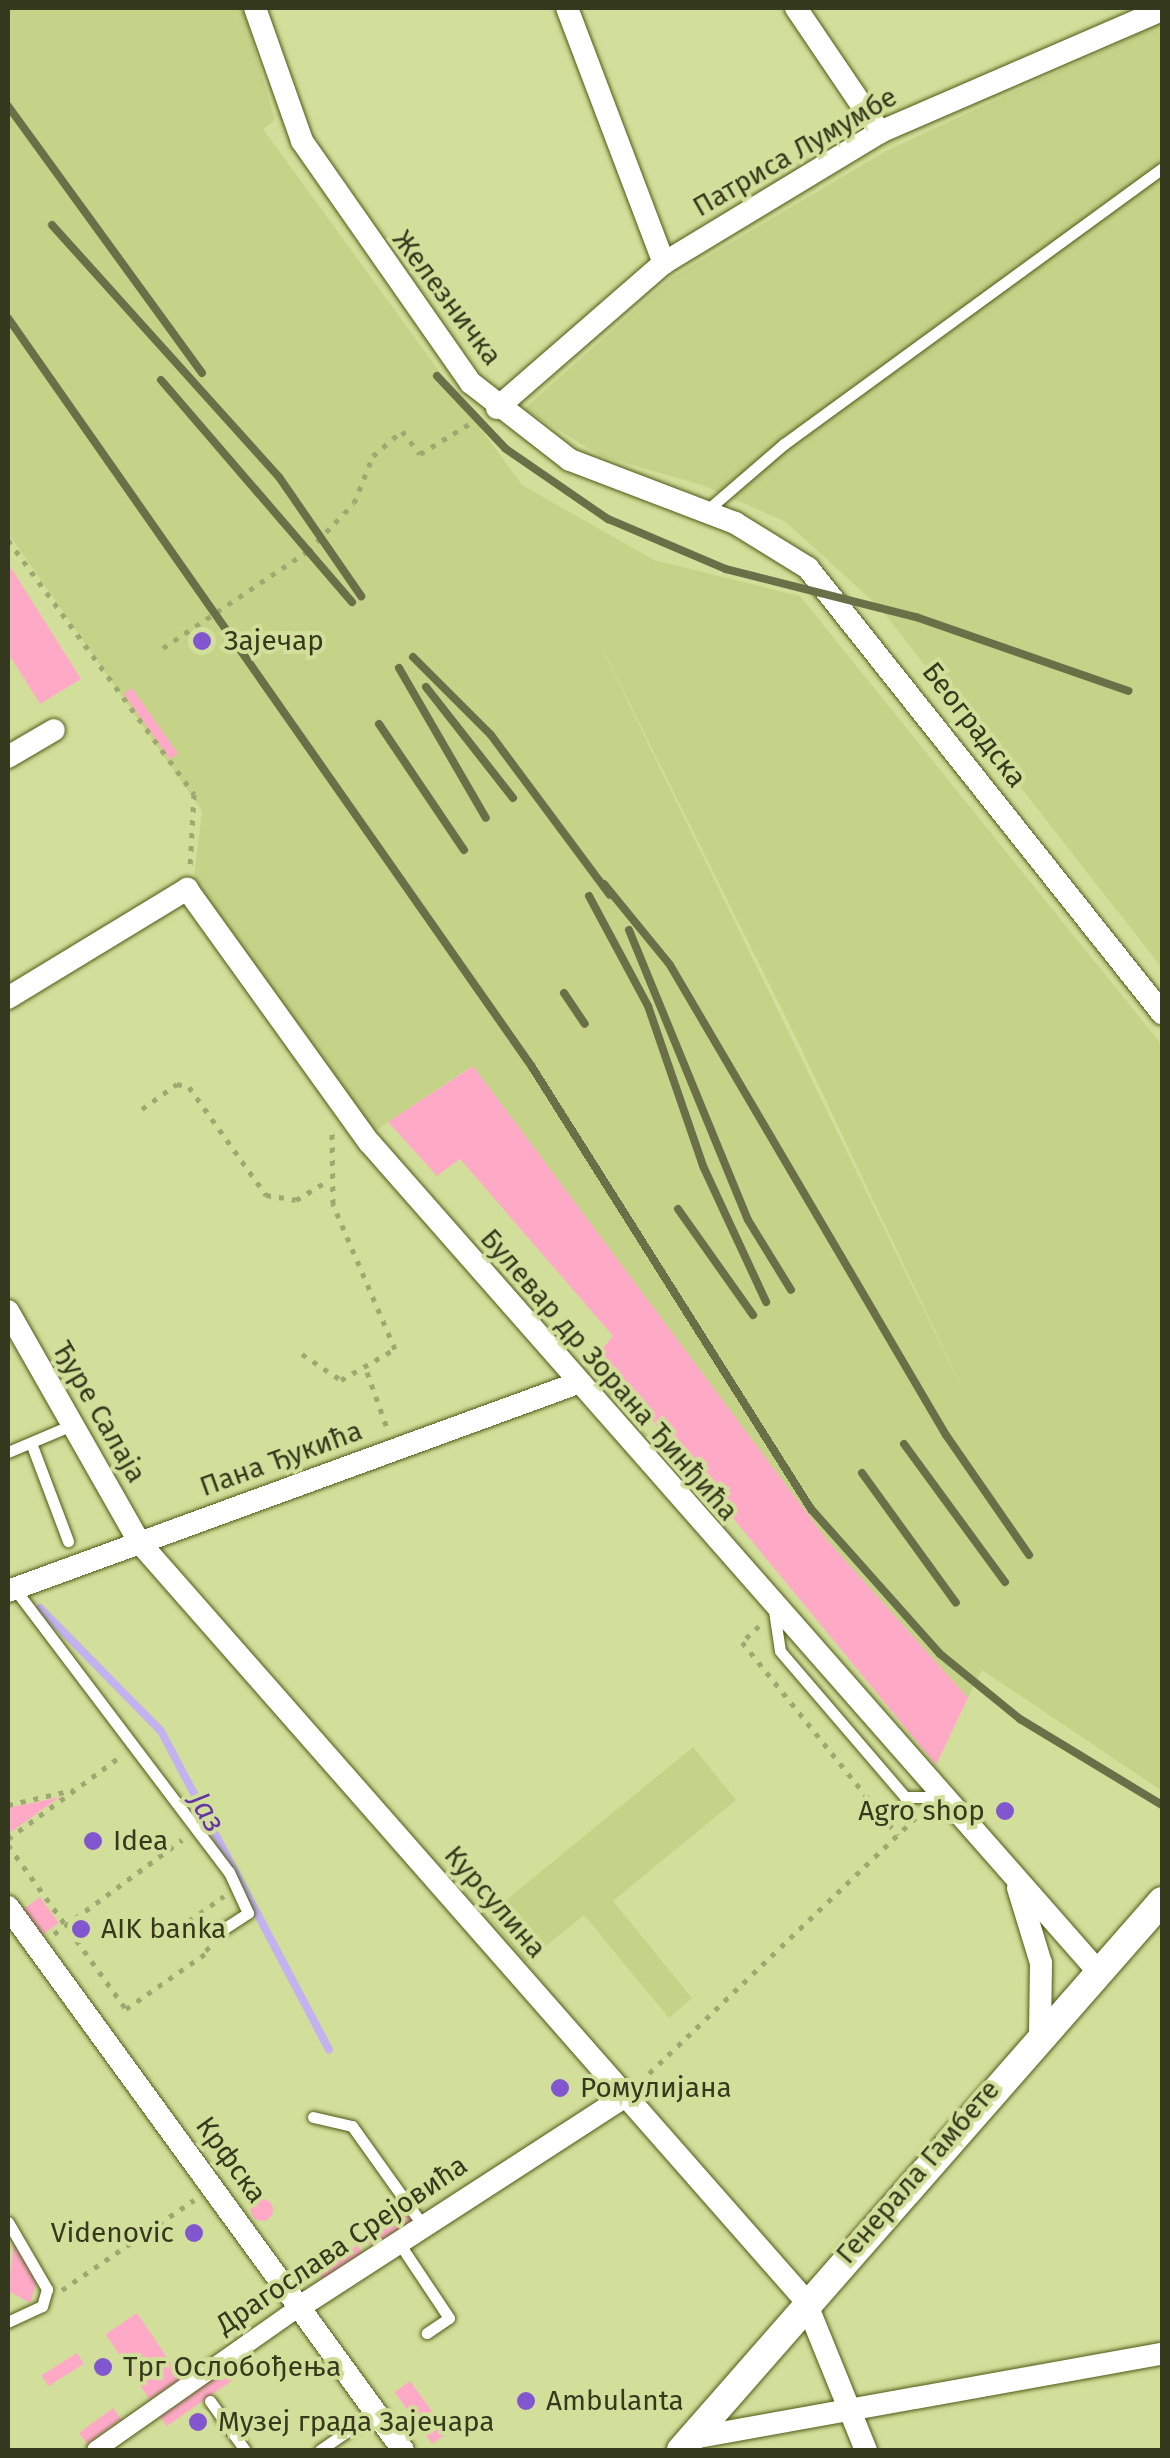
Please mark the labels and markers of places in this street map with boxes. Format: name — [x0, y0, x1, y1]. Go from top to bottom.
place label: Зајечар — [224, 624, 324, 658]
marker: Зајечар — [189, 628, 215, 654]
place label: Agro shop — [858, 1794, 985, 1828]
marker: Agro shop — [994, 1800, 1016, 1822]
place label: Idea — [113, 1824, 168, 1858]
marker: Idea — [82, 1830, 104, 1852]
place label: AIK banka — [101, 1912, 226, 1946]
marker: AIK banka — [70, 1918, 92, 1940]
place label: Ромулијана — [580, 2071, 732, 2105]
marker: Ромулијана — [549, 2077, 571, 2099]
place label: Videnovic — [51, 2216, 174, 2250]
marker: Videnovic — [183, 2222, 205, 2244]
place label: Трг Ослобођења — [123, 2350, 341, 2384]
marker: Трг Ослобођења — [92, 2356, 114, 2378]
place label: Ambulanta — [546, 2384, 684, 2418]
marker: Ambulanta — [515, 2390, 537, 2412]
place label: Музеј града Зајечара — [218, 2405, 494, 2439]
marker: Музеј града Зајечара — [187, 2411, 209, 2433]

